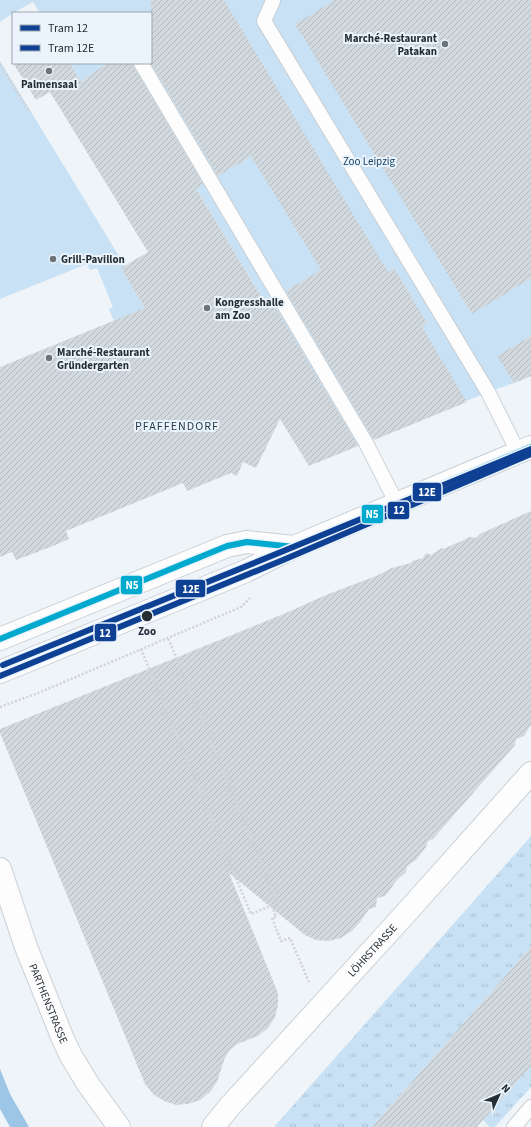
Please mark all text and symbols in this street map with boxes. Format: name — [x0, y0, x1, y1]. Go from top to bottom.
legend — [12, 12, 152, 64]
text: Tram 12 — [48, 20, 88, 37]
place label: Marché-Restaurant Patakan — [344, 31, 438, 59]
marker: Marché-Restaurant Patakan — [440, 39, 450, 49]
text: Tram 12E — [48, 40, 94, 57]
marker: Palmensaal — [44, 66, 54, 76]
place label: Palmensaal — [21, 77, 78, 92]
park label: Zoo Leipzig — [343, 154, 396, 169]
place label: Grill-Pavillon — [61, 252, 125, 267]
marker: Grill-Pavillon — [48, 254, 58, 264]
place label: Kongresshalle am Zoo — [215, 295, 284, 323]
marker: Kongresshalle am Zoo — [202, 303, 212, 313]
place label: Marché-Restaurant Gründergarten — [57, 345, 151, 373]
marker: Marché-Restaurant Gründergarten — [44, 353, 54, 363]
district label: PFAFFENDORF — [135, 418, 219, 435]
line badge: 12E — [412, 482, 442, 502]
text: 12E — [418, 485, 436, 500]
line badge: 12 — [387, 501, 410, 520]
text: 12 — [393, 503, 405, 518]
line badge: N5 — [361, 504, 384, 524]
text: N5 — [365, 507, 379, 522]
line badge: N5 — [120, 575, 143, 595]
text: N5 — [125, 578, 139, 593]
line badge: 12E — [175, 579, 206, 598]
text: 12E — [182, 582, 200, 597]
marker: Zoo — [140, 609, 154, 623]
line badge: 12 — [94, 623, 117, 642]
place label: Zoo — [138, 624, 156, 639]
text: 12 — [99, 626, 111, 641]
street label: LÖHRSTRASSE — [344, 920, 400, 980]
street label: PARTHENSTRASSE — [26, 961, 72, 1046]
north arrow — [479, 1075, 519, 1115]
text: N — [498, 1081, 514, 1096]

